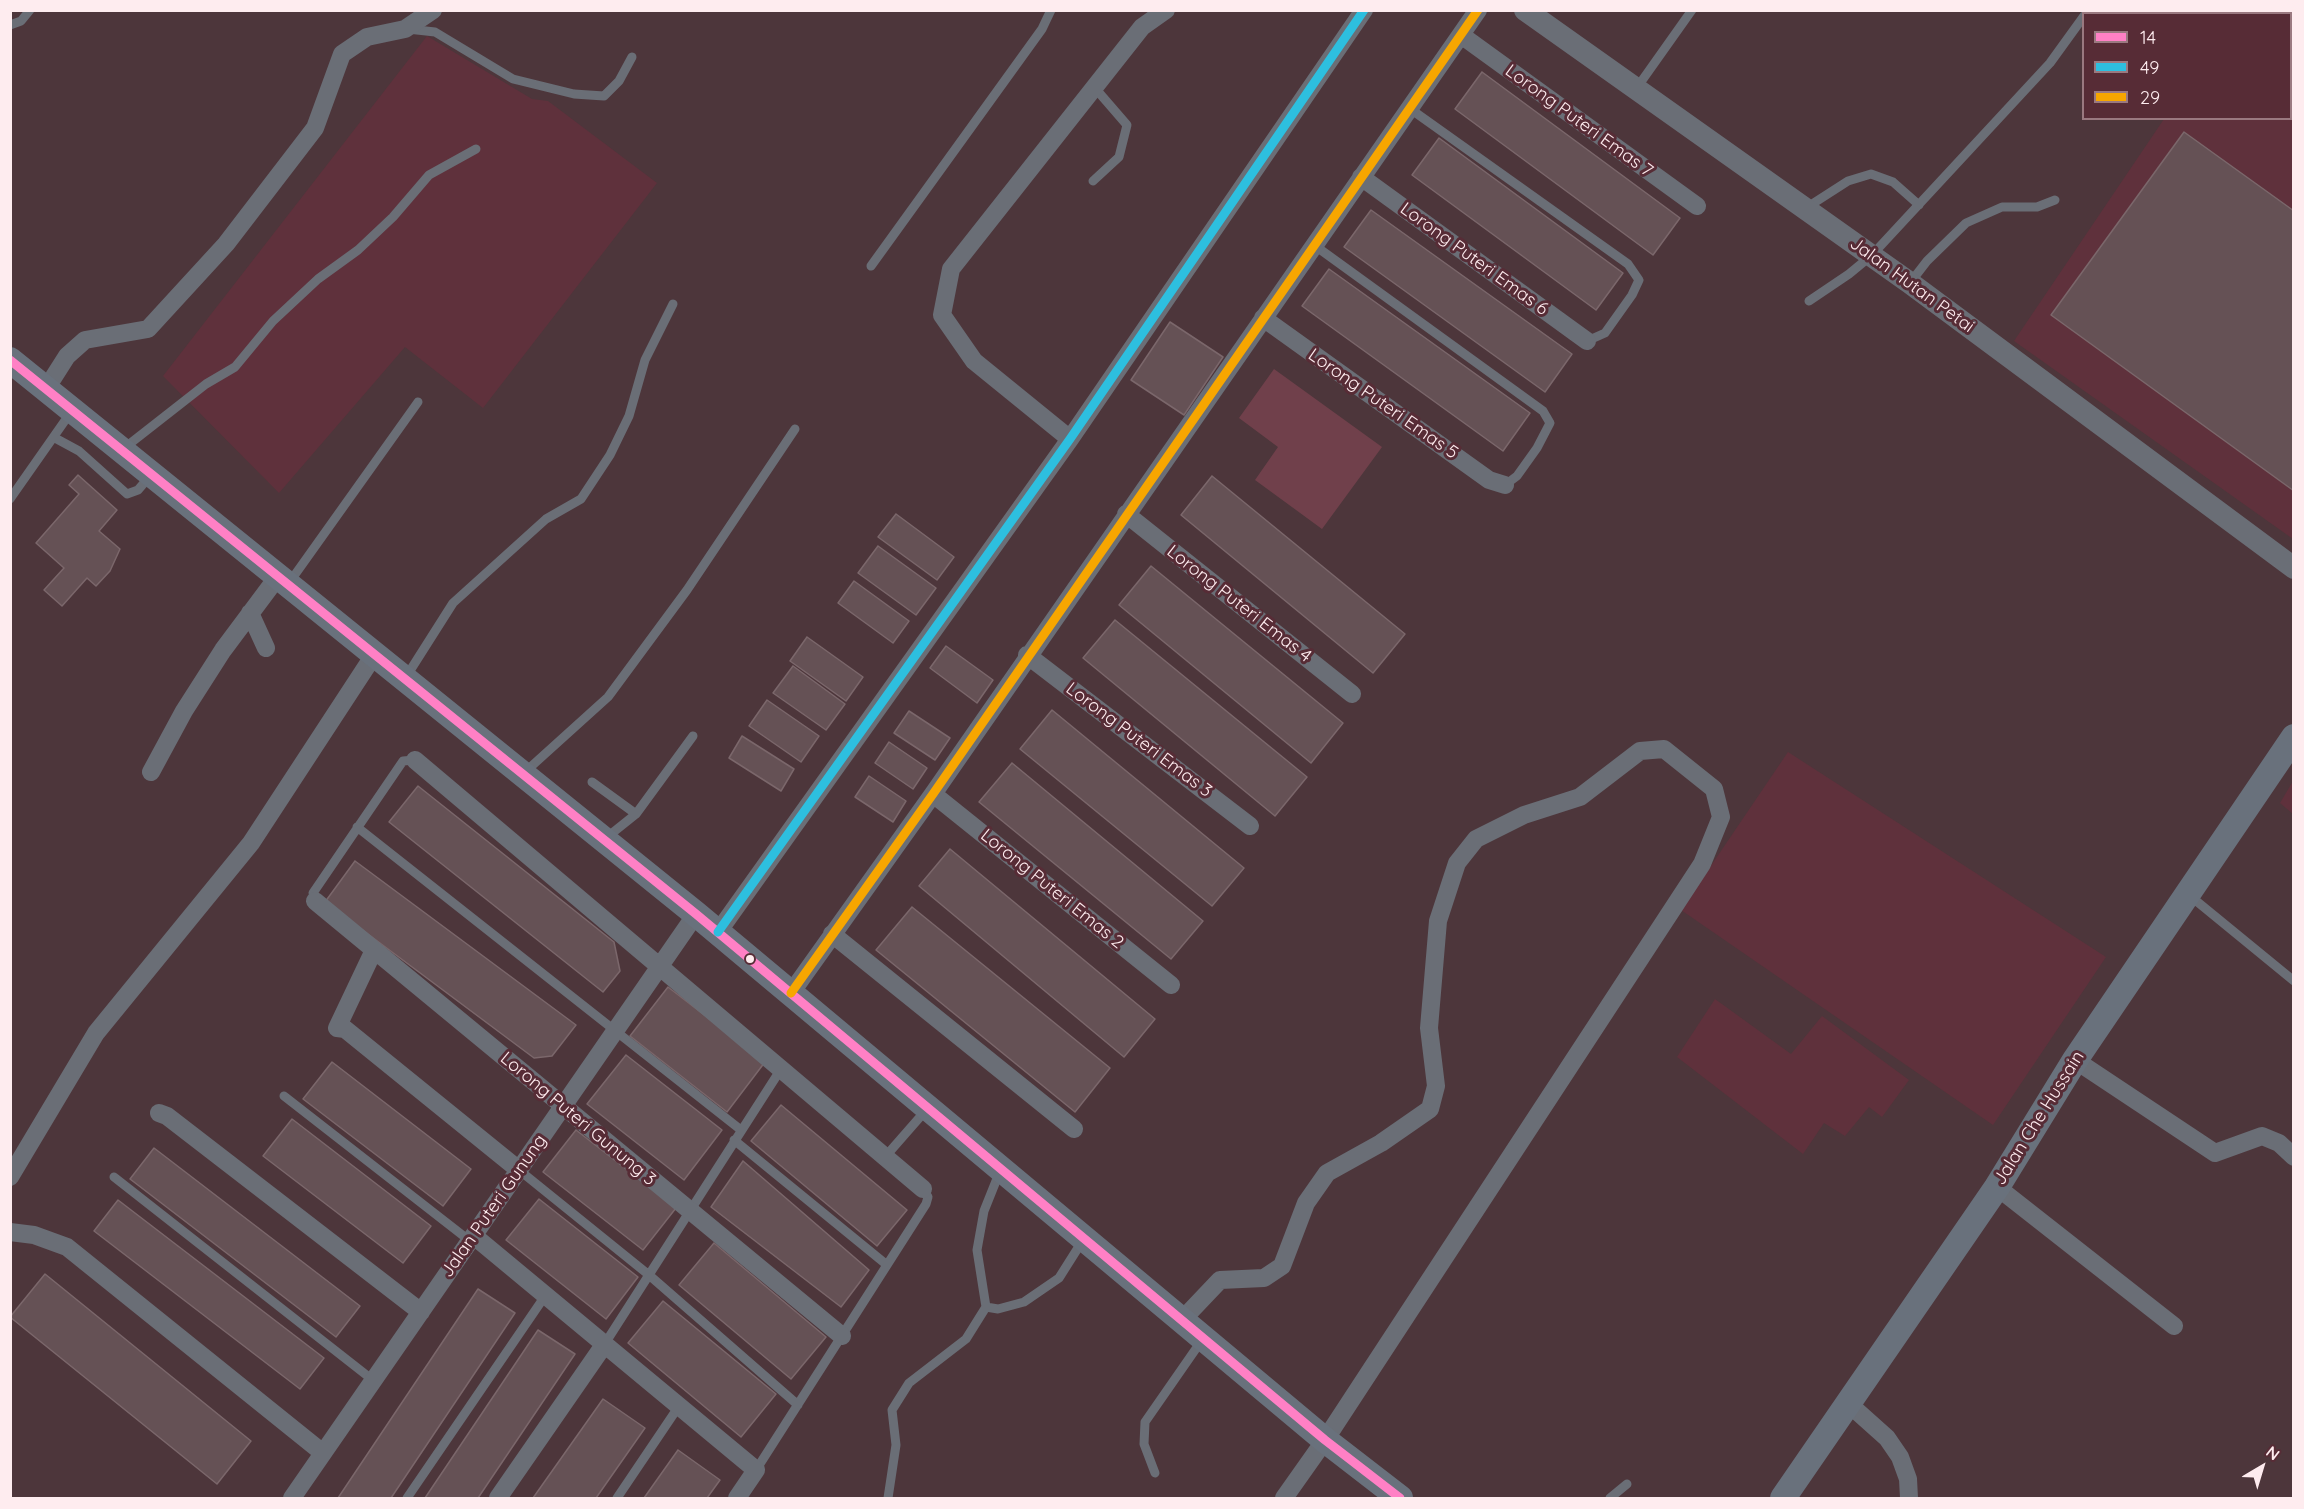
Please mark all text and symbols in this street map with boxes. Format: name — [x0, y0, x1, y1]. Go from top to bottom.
legend — [2082, 12, 2292, 120]
text: 14 — [2140, 26, 2156, 49]
text: 49 — [2140, 56, 2159, 79]
street label: Lorong Puteri Emas 7 — [1501, 60, 1657, 182]
text: 29 — [2140, 86, 2160, 109]
street label: Lorong Puteri Emas 6 — [1396, 198, 1552, 320]
street label: Jalan Hutan Petai — [1846, 233, 1978, 337]
street label: Lorong Puteri Emas 5 — [1304, 344, 1462, 464]
street label: Lorong Puteri Emas 4 — [1162, 541, 1316, 667]
street label: Lorong Puteri Emas 3 — [1062, 678, 1216, 802]
street label: Lorong Puteri Emas 2 — [976, 825, 1128, 953]
unlabelled marker — [744, 953, 756, 965]
street label: Jalan Che Hussain — [1989, 1047, 2089, 1189]
street label: Lorong Puteri Gunung 3 — [496, 1048, 660, 1190]
street label: Jalan Puteri Gunung — [437, 1130, 551, 1282]
north arrow — [2232, 1437, 2292, 1497]
text: N — [2262, 1441, 2284, 1464]

